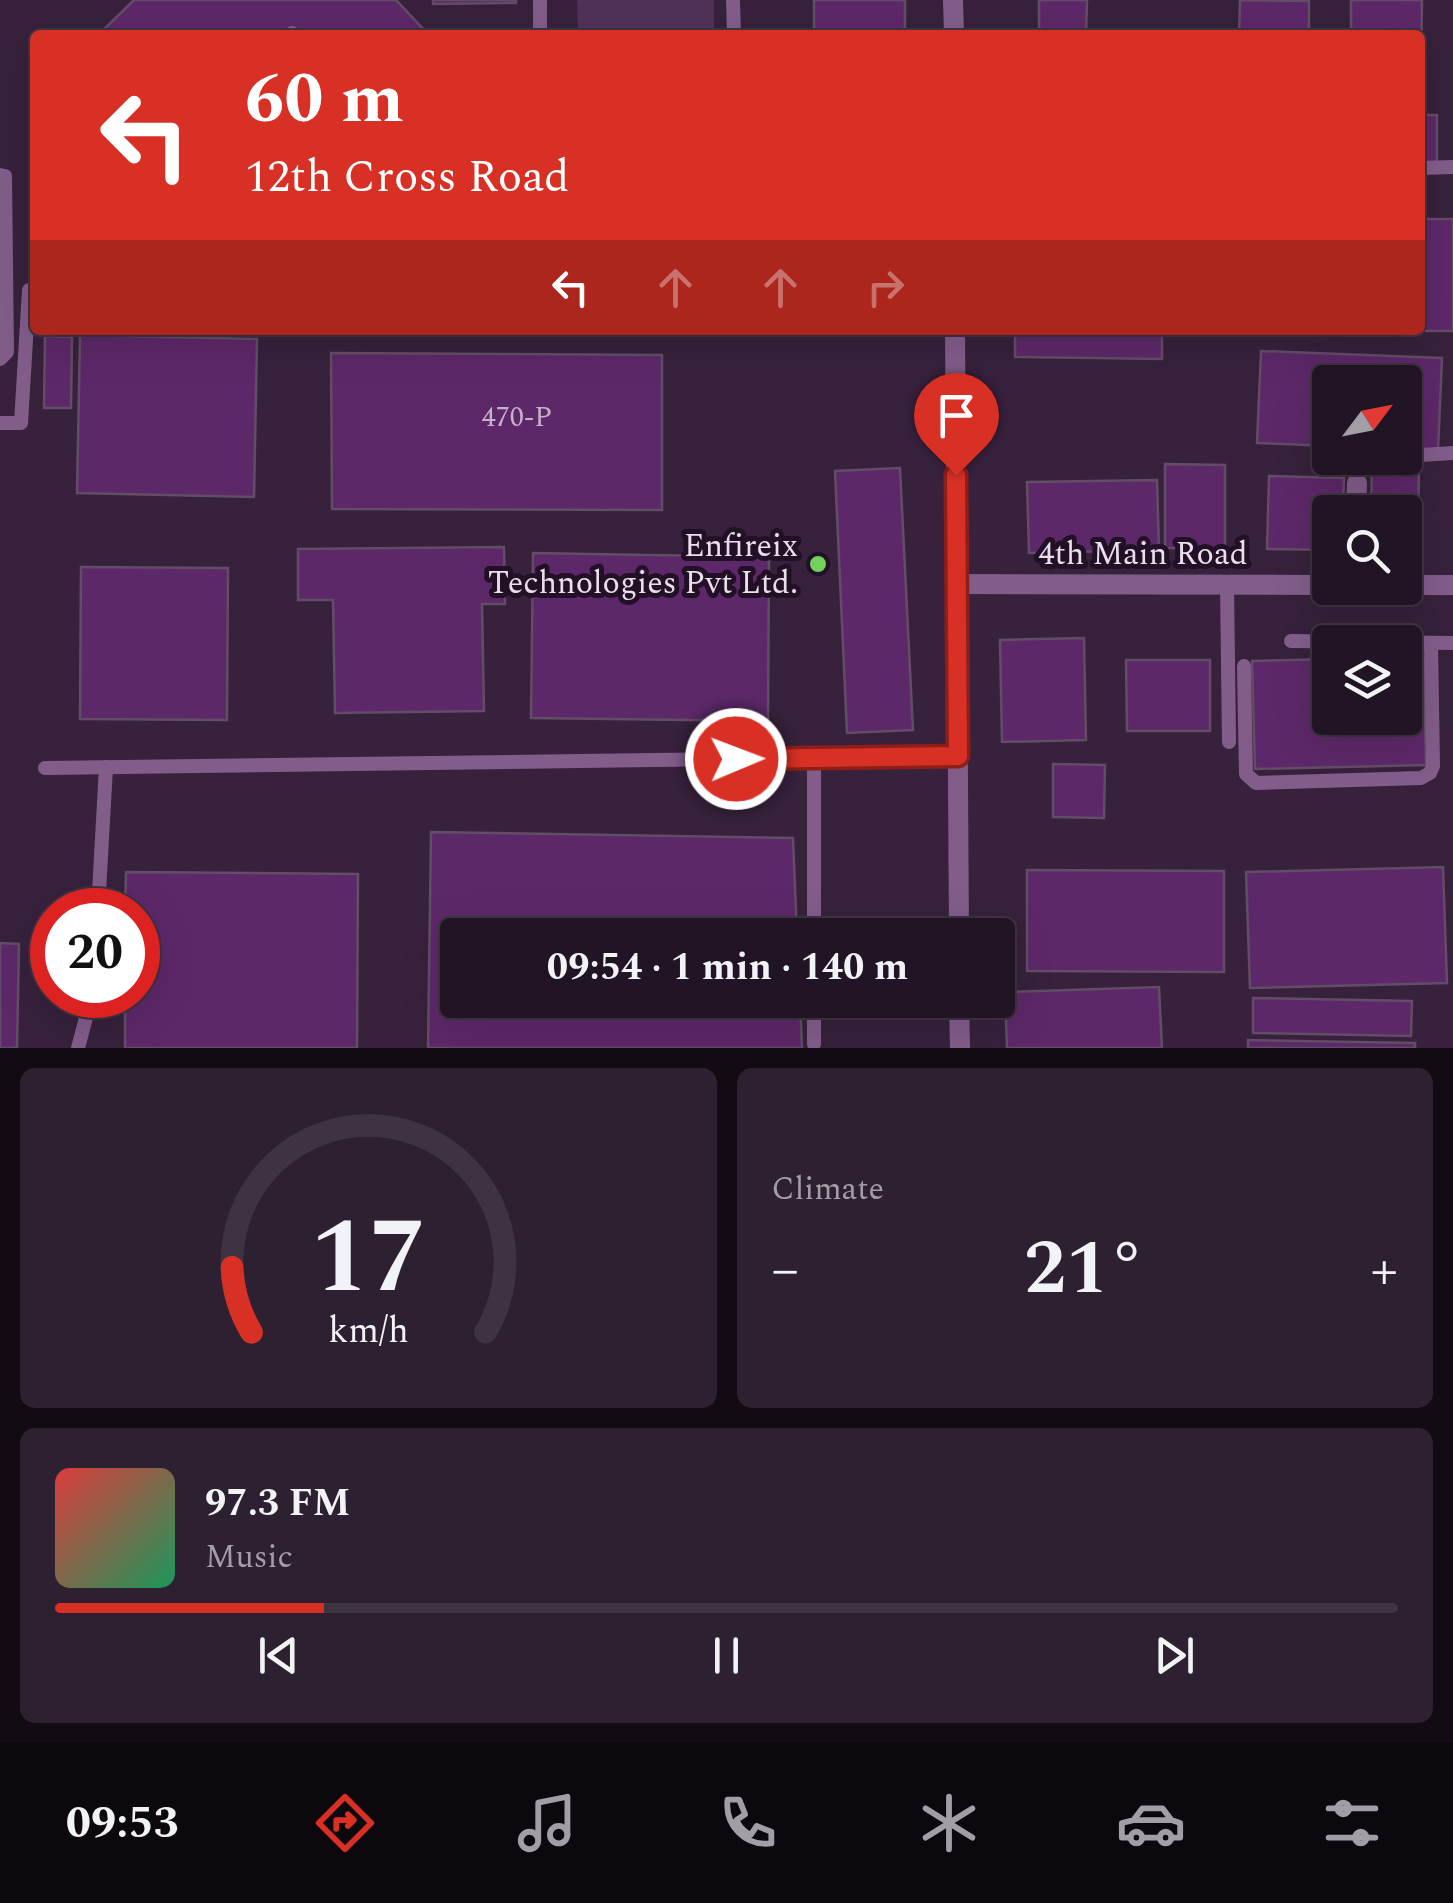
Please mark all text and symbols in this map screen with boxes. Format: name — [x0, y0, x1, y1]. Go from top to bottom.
text: 60 m — [245, 47, 404, 153]
icon: left — [80, 70, 210, 200]
text: 12th Cross Road — [245, 143, 569, 212]
icon: left — [543, 260, 598, 315]
icon: ahead — [648, 260, 703, 315]
icon: ahead — [753, 260, 808, 315]
icon: right — [858, 260, 913, 315]
north arrow — [1312, 365, 1422, 475]
map controls — [1312, 365, 1422, 735]
pin — [914, 373, 999, 476]
icon: arrive — [929, 388, 984, 443]
house number: 470-P — [482, 396, 552, 439]
button: search — [1312, 495, 1422, 605]
place label: Enfireix Technologies Pvt Ltd. — [488, 522, 798, 608]
street label: 4th Main Road — [1038, 530, 1248, 579]
marker: Enfireix Technologies Pvt Ltd. — [807, 553, 829, 575]
button: layers — [1312, 625, 1422, 735]
position arrow — [684, 707, 788, 811]
speed limit sign: 20 — [30, 888, 160, 1018]
text: 09:54 · 1 min · 140 m — [547, 939, 908, 997]
text: Climate — [772, 1165, 884, 1214]
text: 17 — [310, 1180, 427, 1338]
text: 21° — [1024, 1213, 1146, 1327]
text: − — [772, 1229, 799, 1312]
text: + — [1370, 1229, 1398, 1312]
text: km/h — [328, 1304, 408, 1359]
text: 97.3 FM — [205, 1475, 350, 1533]
text: Music — [205, 1533, 293, 1582]
icon: previous — [251, 1628, 306, 1683]
icon: pause — [699, 1628, 754, 1683]
icon: next — [1147, 1628, 1202, 1683]
icon: directions — [310, 1788, 380, 1858]
icon: music — [512, 1788, 582, 1858]
icon: phone — [713, 1788, 783, 1858]
icon: climate — [914, 1788, 984, 1858]
icon: car — [1116, 1788, 1186, 1858]
icon: filters — [1317, 1788, 1387, 1858]
text: 09:53 — [66, 1789, 179, 1858]

